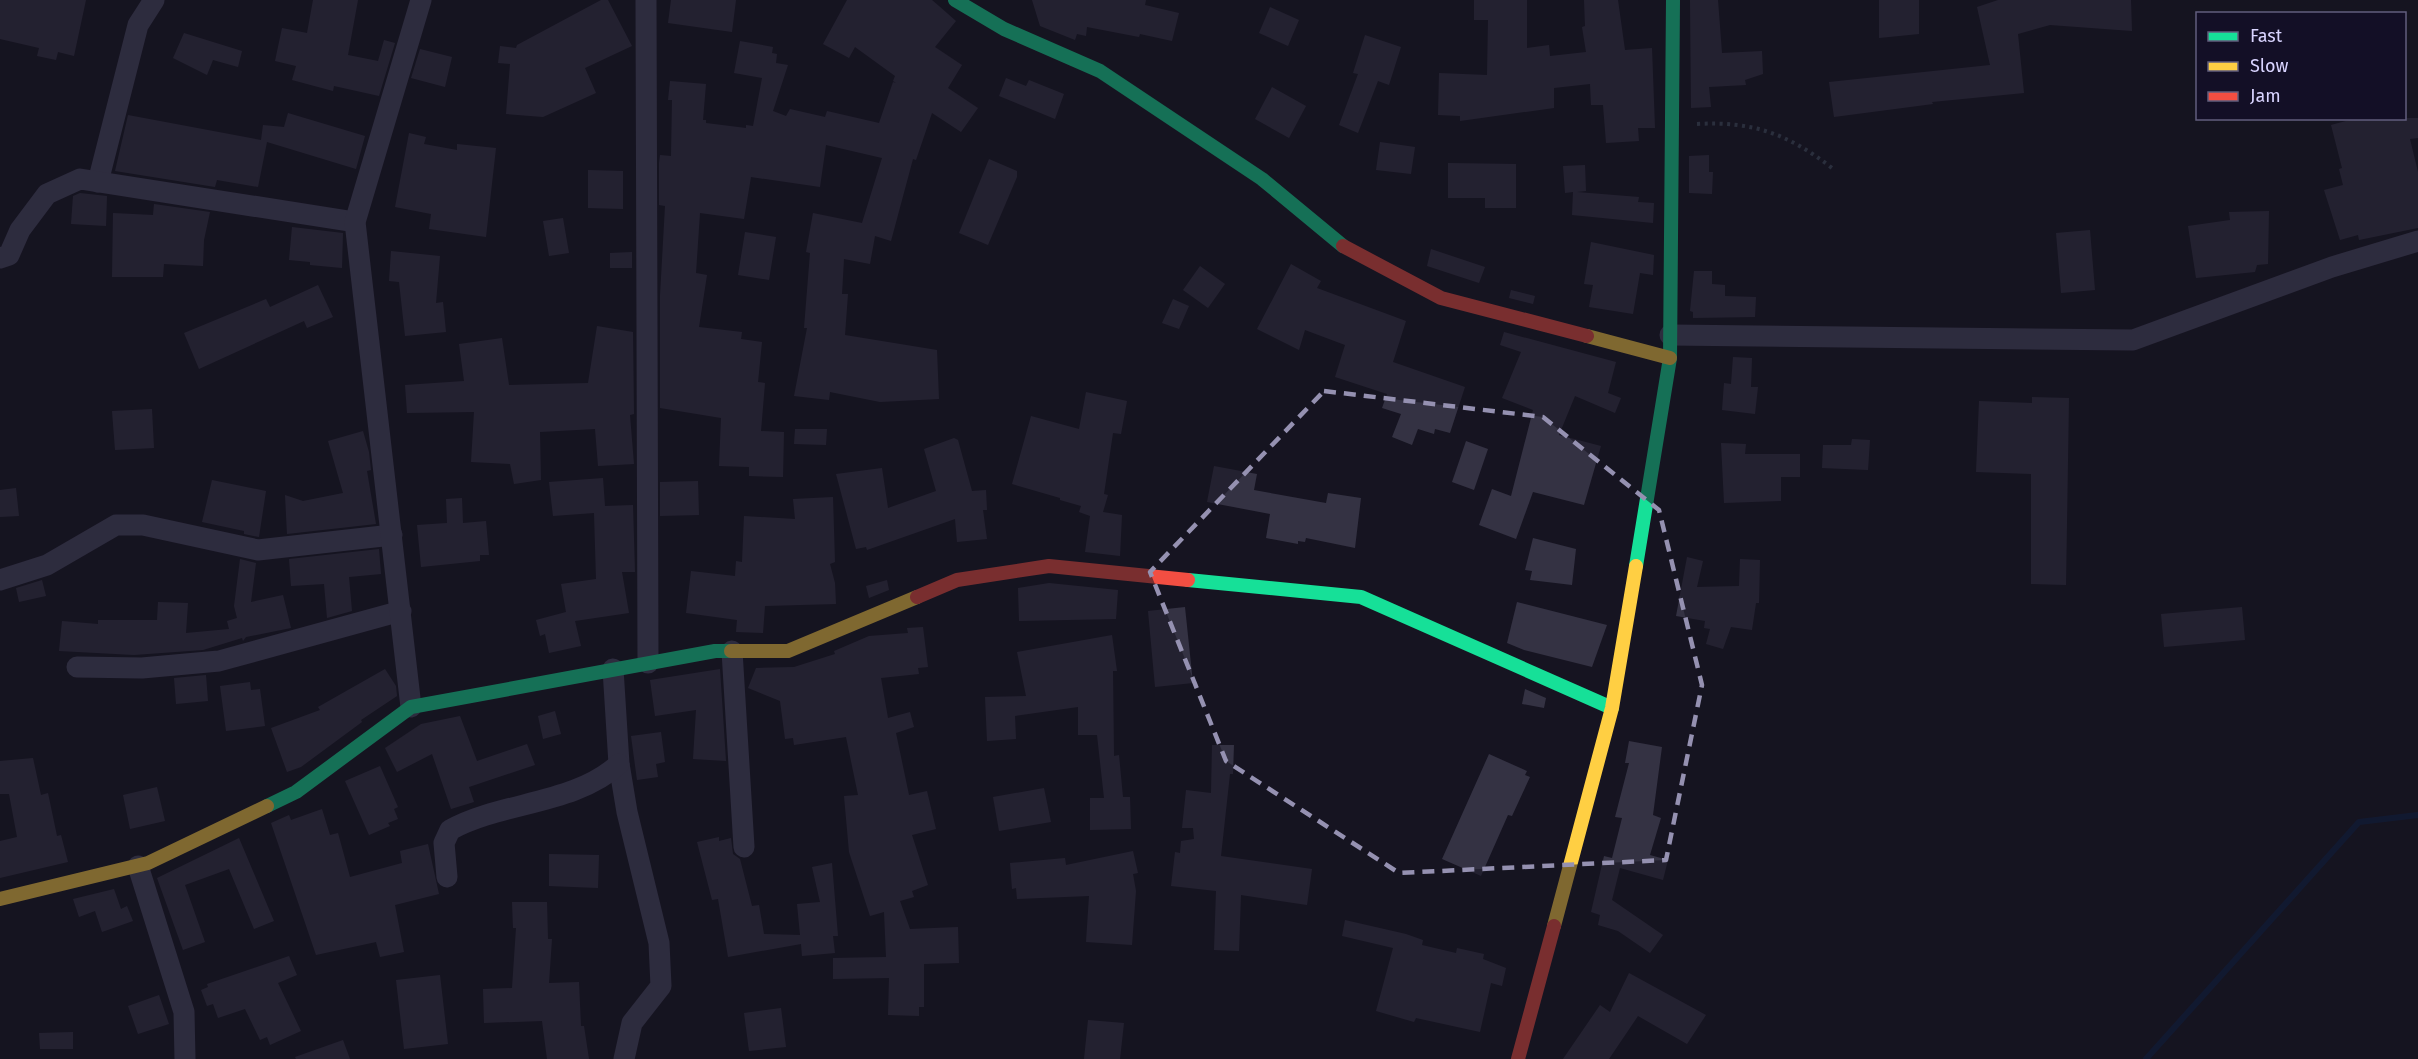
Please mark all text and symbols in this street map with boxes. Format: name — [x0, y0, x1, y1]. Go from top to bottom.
legend — [2196, 12, 2406, 120]
text: Fast — [2250, 25, 2283, 47]
text: Slow — [2250, 55, 2289, 77]
text: Jam — [2250, 85, 2281, 107]

